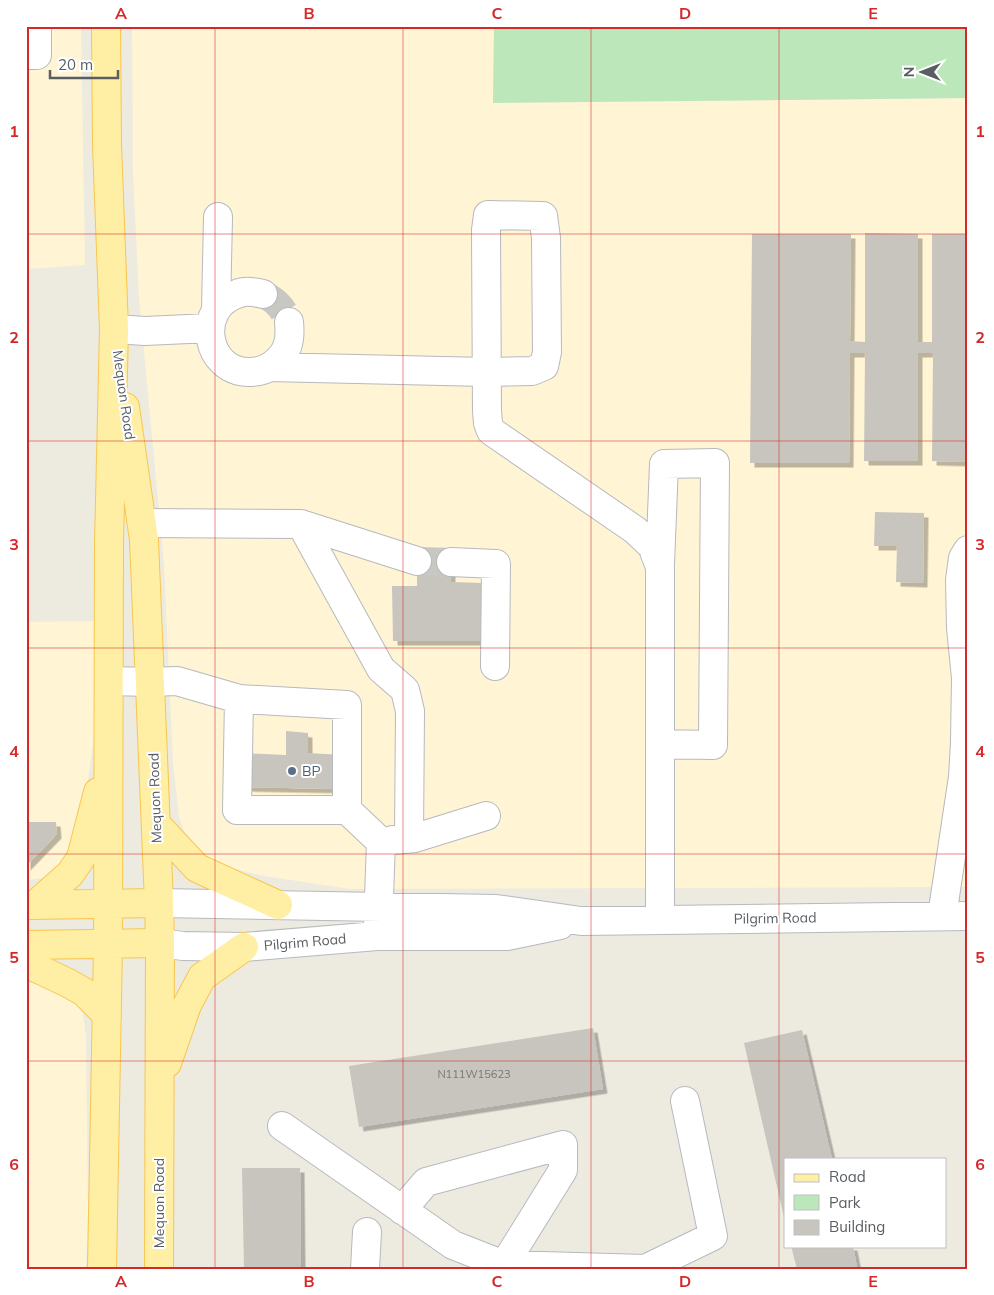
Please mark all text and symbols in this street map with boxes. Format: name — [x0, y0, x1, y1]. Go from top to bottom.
text: A — [115, 3, 127, 23]
text: B — [303, 3, 315, 23]
text: C — [492, 3, 503, 23]
text: D — [679, 3, 691, 23]
text: E — [868, 3, 878, 23]
scale bar — [50, 48, 118, 80]
north arrow — [896, 48, 946, 98]
text: 20 m — [58, 55, 93, 74]
text: N — [900, 67, 918, 77]
text: 1 — [9, 121, 19, 141]
text: 1 — [975, 121, 985, 141]
text: 2 — [9, 327, 19, 347]
text: 2 — [975, 327, 985, 347]
street label: Mequon Road — [109, 349, 139, 441]
text: 3 — [9, 534, 19, 554]
text: 3 — [975, 534, 985, 554]
text: 4 — [9, 741, 19, 761]
text: 4 — [975, 741, 985, 761]
street label: Mequon Road — [144, 753, 166, 843]
place label: BP — [302, 762, 321, 780]
marker: BP — [286, 765, 298, 777]
street label: Pilgrim Road — [733, 908, 817, 928]
street label: Pilgrim Road — [263, 929, 347, 955]
text: 5 — [9, 947, 19, 967]
text: 5 — [975, 947, 985, 967]
house number: N111W15623 — [437, 1067, 511, 1081]
text: 6 — [9, 1154, 19, 1174]
text: 6 — [975, 1154, 985, 1174]
street label: Mequon Road — [150, 1158, 168, 1248]
legend — [784, 1158, 946, 1248]
text: Road — [829, 1167, 866, 1186]
text: Park — [829, 1193, 861, 1212]
text: Building — [829, 1217, 885, 1236]
text: A — [115, 1271, 127, 1291]
text: B — [303, 1271, 315, 1291]
text: C — [492, 1271, 503, 1291]
text: D — [679, 1271, 691, 1291]
text: E — [868, 1271, 878, 1291]

